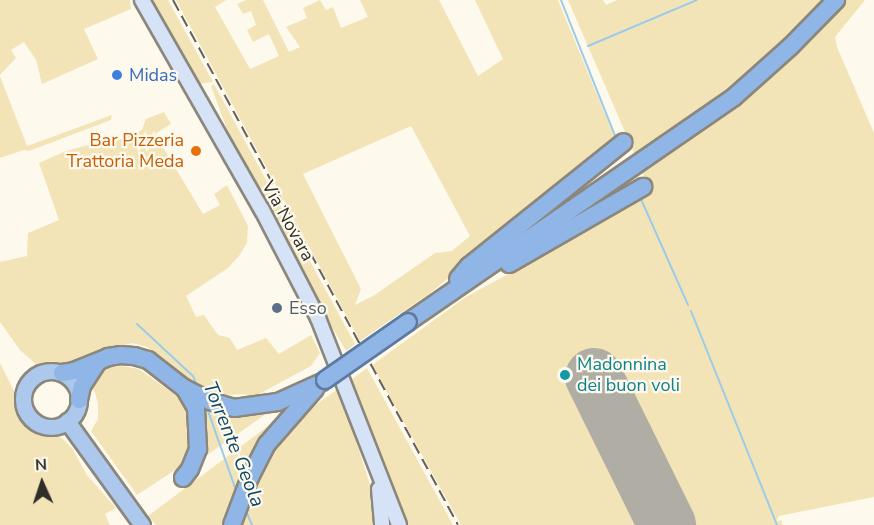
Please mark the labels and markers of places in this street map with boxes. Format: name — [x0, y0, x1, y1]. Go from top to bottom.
place label: Midas — [129, 64, 177, 86]
marker: Midas — [110, 68, 124, 82]
place label: Bar Pizzeria Trattoria Meda — [67, 130, 184, 172]
marker: Bar Pizzeria Trattoria Meda — [189, 144, 203, 158]
place label: Esso — [289, 297, 327, 319]
marker: Esso — [270, 301, 284, 315]
place label: Madonnina dei buon voli — [577, 354, 680, 397]
marker: Madonnina dei buon voli — [558, 368, 572, 382]

